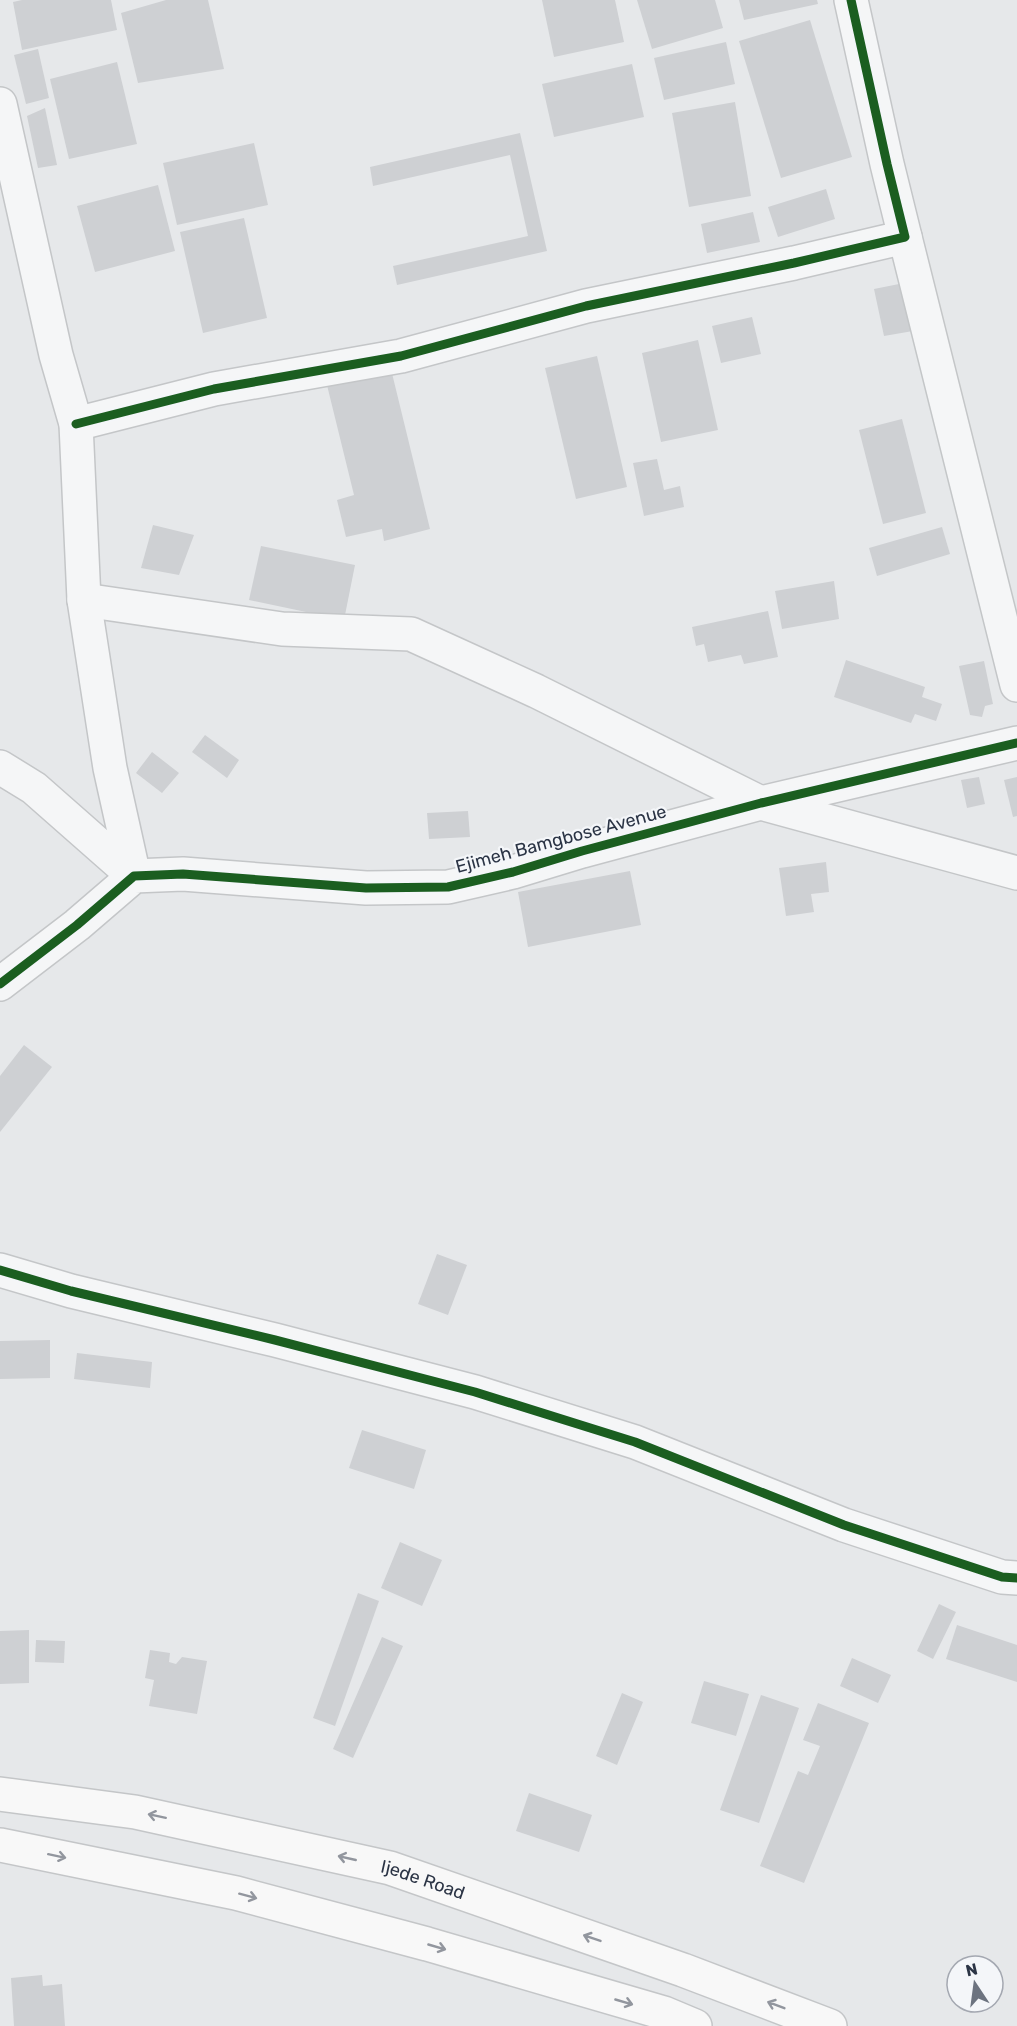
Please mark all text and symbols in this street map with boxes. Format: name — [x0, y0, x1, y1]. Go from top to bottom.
street label: Ejimeh Bamgbose Avenue — [453, 800, 669, 878]
one-way arrow — [148, 1810, 167, 1821]
one-way arrow — [47, 1851, 67, 1862]
one-way arrow — [338, 1852, 358, 1863]
street label: Ijede Road — [379, 1855, 468, 1904]
one-way arrow — [238, 1891, 257, 1903]
one-way arrow — [584, 1932, 602, 1943]
one-way arrow — [427, 1942, 446, 1953]
north arrow — [945, 1954, 1005, 2014]
text: N — [964, 1959, 979, 1980]
one-way arrow — [614, 1997, 633, 2008]
one-way arrow — [767, 1999, 785, 2010]

